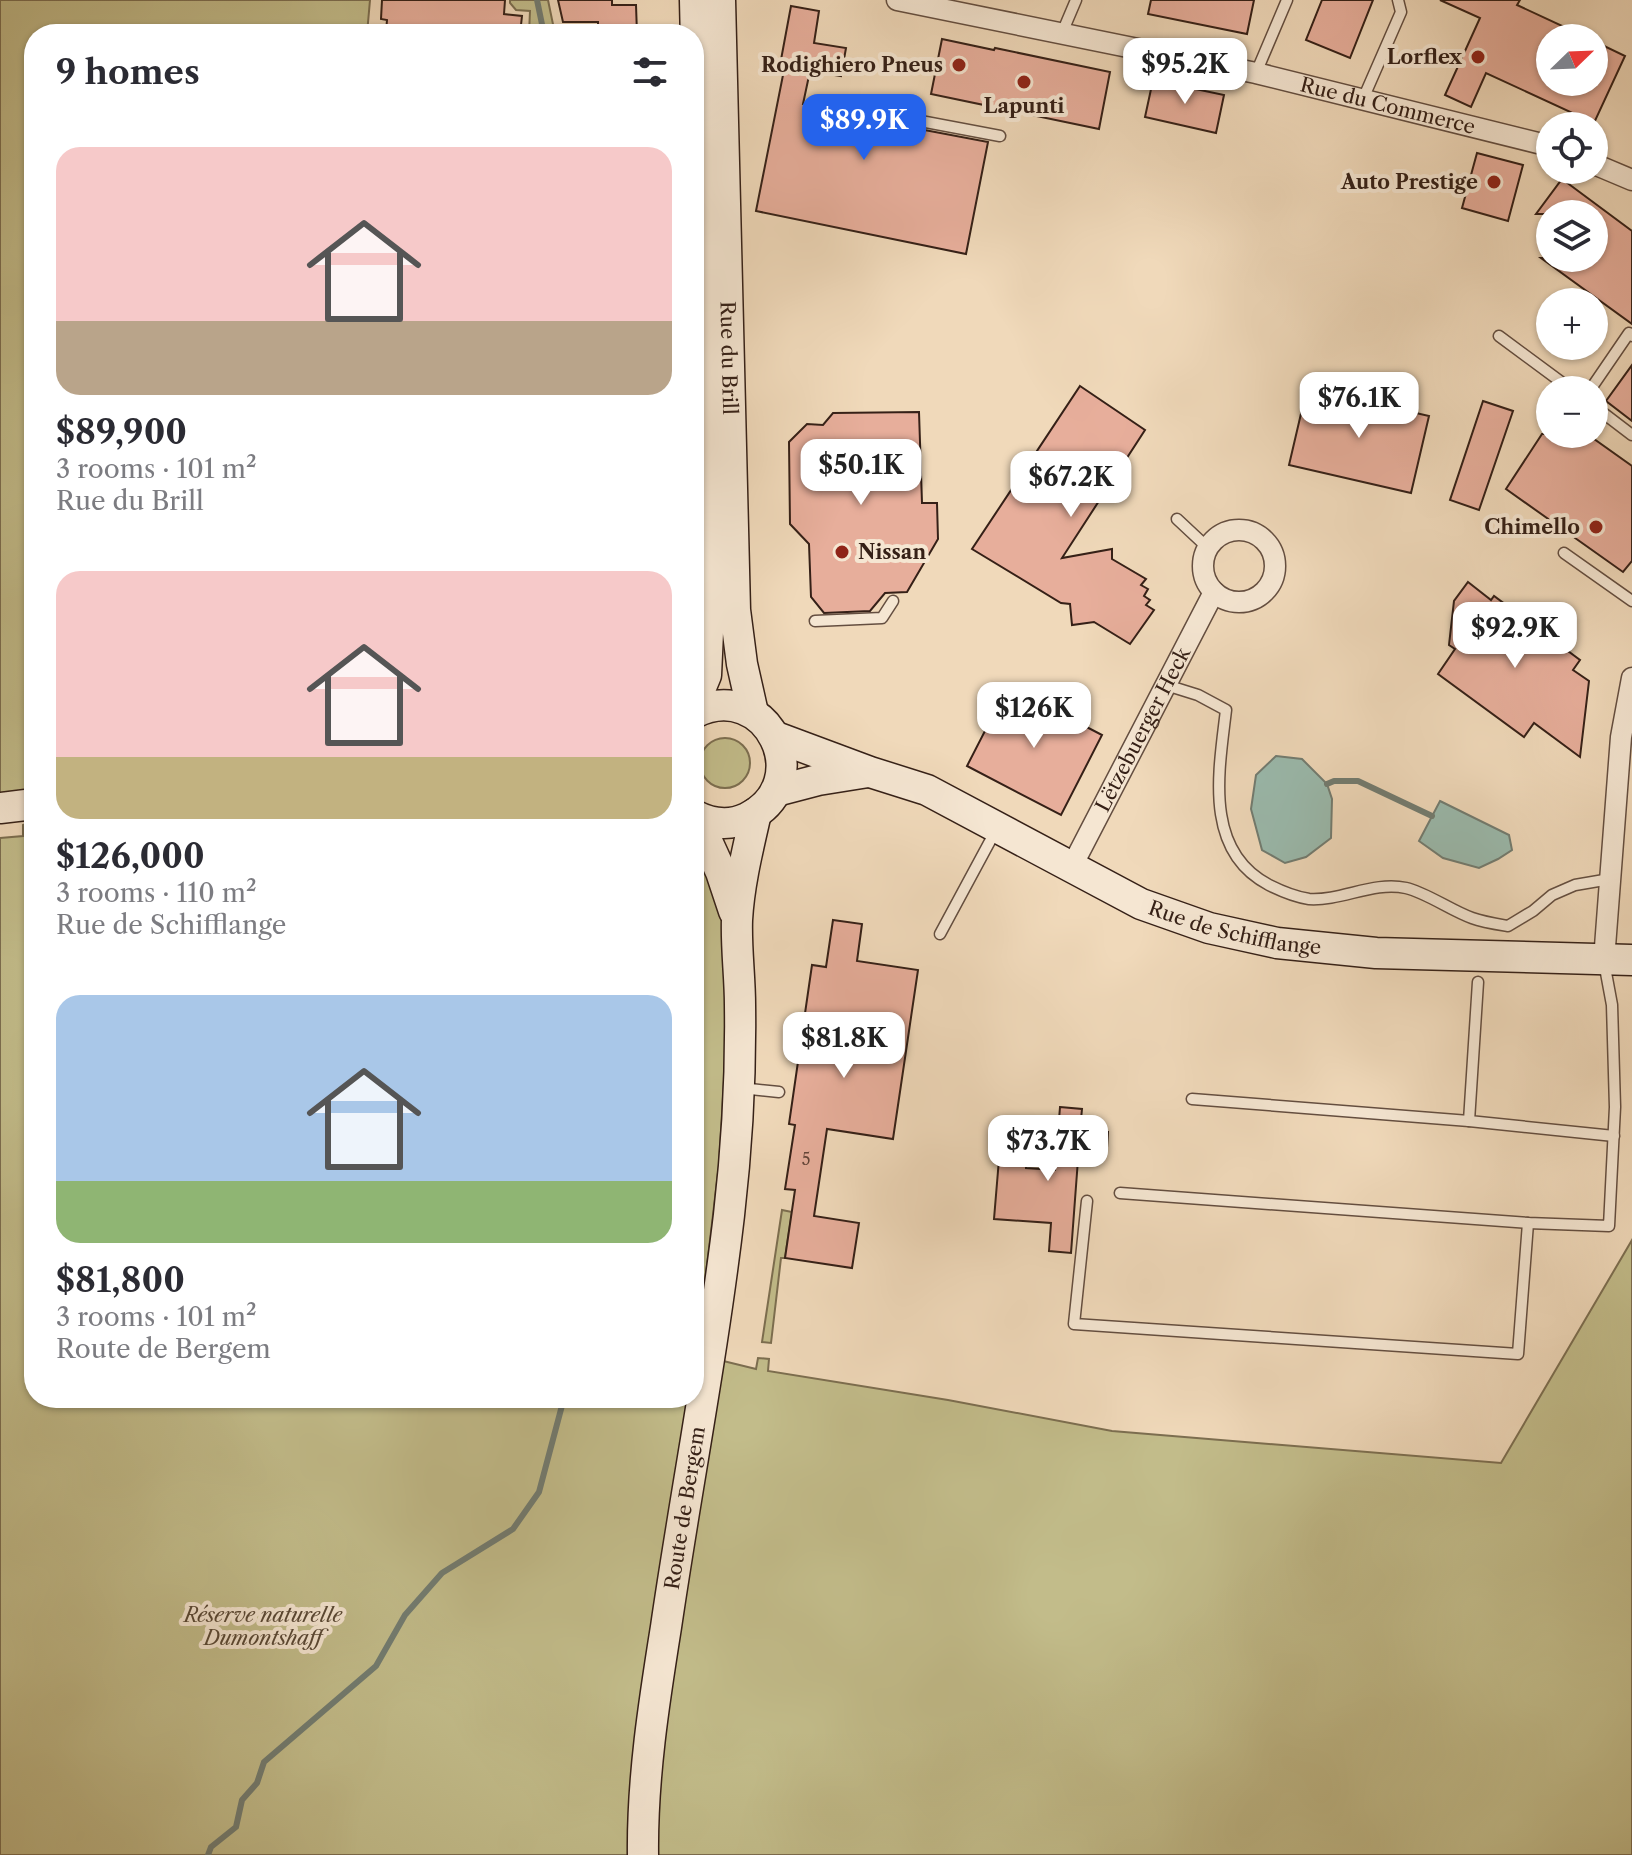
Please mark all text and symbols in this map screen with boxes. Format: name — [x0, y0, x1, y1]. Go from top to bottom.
north arrow — [1536, 24, 1608, 96]
map controls — [1536, 24, 1608, 448]
pin: $95.2K — [1120, 38, 1250, 106]
place label: Lorflex — [1387, 45, 1463, 69]
text: $95.2K — [1141, 48, 1229, 80]
marker: Lorflex — [1469, 48, 1487, 66]
icon: filters — [628, 50, 672, 94]
text: 9 homes — [56, 51, 200, 93]
place label: Rodighiero Pneus — [761, 53, 943, 77]
marker: Rodighiero Pneus — [950, 56, 968, 74]
street label: Rue du Commerce — [1298, 72, 1478, 139]
marker: Lapunti — [1015, 73, 1033, 91]
pin: $89.9K — [799, 94, 929, 162]
place label: Lapunti — [984, 94, 1064, 118]
text: $89.9K — [820, 104, 908, 136]
button: locate — [1536, 112, 1608, 184]
place label: Auto Prestige — [1340, 170, 1478, 194]
marker: Auto Prestige — [1485, 173, 1503, 191]
icon: home — [292, 199, 436, 343]
button: layers — [1536, 200, 1608, 272]
button: + — [1536, 288, 1608, 360]
street label: Rue du Brill — [715, 301, 742, 415]
pin: $76.1K — [1294, 372, 1424, 440]
button: − — [1536, 376, 1608, 448]
text: $76.1K — [1318, 382, 1400, 414]
text: $89,900 — [56, 411, 187, 453]
pin: $50.1K — [796, 439, 926, 507]
text: $50.1K — [819, 449, 903, 481]
pin: $67.2K — [1006, 451, 1136, 519]
text: 3 rooms · 101 m² — [56, 453, 257, 485]
text: $67.2K — [1028, 461, 1114, 493]
text: Rue du Brill — [56, 485, 204, 517]
place label: Chimello — [1484, 515, 1580, 539]
marker: Chimello — [1587, 518, 1605, 536]
place label: Nissan — [858, 540, 926, 564]
marker: Nissan — [833, 543, 851, 561]
pin: $92.9K — [1450, 602, 1580, 670]
text: $92.9K — [1471, 612, 1559, 644]
icon: home — [292, 623, 436, 767]
street label: Lëtzebuerger Heck — [1090, 642, 1196, 816]
pin: $126K — [978, 682, 1090, 750]
text: $126K — [995, 692, 1073, 724]
text: $126,000 — [56, 835, 205, 877]
text: 3 rooms · 110 m² — [56, 877, 257, 909]
street label: Rue de Schifflange — [1145, 896, 1322, 959]
text: Rue de Schifflange — [56, 909, 286, 941]
pin: $81.8K — [779, 1012, 909, 1080]
text: $81.8K — [801, 1022, 887, 1054]
icon: home — [292, 1047, 436, 1191]
pin: $73.7K — [983, 1115, 1113, 1183]
text: $73.7K — [1006, 1125, 1090, 1157]
house number: 5 — [802, 1149, 810, 1169]
text: $81,800 — [56, 1259, 185, 1301]
text: 3 rooms · 101 m² — [56, 1301, 257, 1333]
text: Route de Bergem — [56, 1333, 271, 1365]
street label: Route de Bergem — [660, 1424, 710, 1591]
park label: Réserve naturelle Dumontshaff — [182, 1603, 343, 1650]

